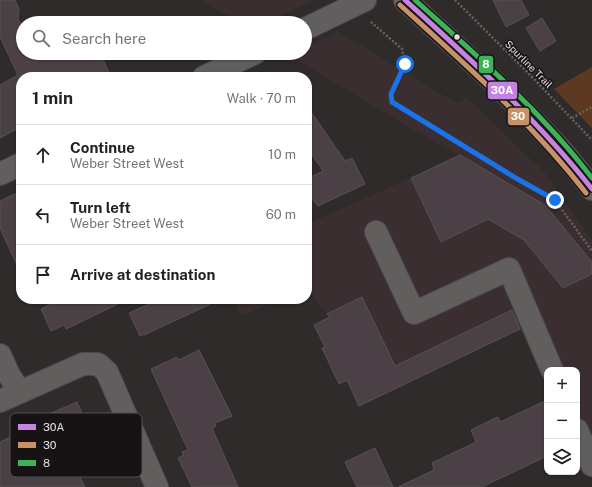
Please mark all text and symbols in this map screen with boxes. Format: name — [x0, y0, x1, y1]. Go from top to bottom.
search box — [16, 16, 312, 60]
icon: search — [30, 27, 52, 49]
text: Search here — [62, 30, 146, 47]
unlabelled marker — [452, 32, 462, 42]
street label: Spurline Trail — [503, 38, 555, 90]
route start — [396, 55, 414, 73]
line badge: 8 — [478, 55, 494, 74]
text: 8 — [482, 58, 490, 70]
line badge: 30A — [487, 81, 518, 100]
text: 30A — [491, 84, 513, 96]
text: 1 min — [32, 88, 73, 108]
text: Walk · 70 m — [227, 91, 296, 106]
line badge: 30 — [507, 107, 530, 126]
text: 30 — [511, 110, 525, 122]
text: Continue — [70, 139, 135, 156]
icon: ahead — [32, 144, 54, 166]
text: 10 m — [268, 147, 296, 162]
text: Weber Street West — [70, 156, 184, 171]
route end — [546, 191, 564, 209]
text: Turn left — [70, 199, 131, 216]
icon: left — [32, 204, 54, 226]
text: 60 m — [266, 207, 296, 222]
text: Weber Street West — [70, 216, 184, 231]
icon: arrive — [32, 264, 54, 286]
text: Arrive at destination — [70, 266, 215, 283]
map controls — [544, 367, 580, 475]
button: + — [544, 367, 580, 403]
button: − — [544, 403, 580, 439]
legend — [10, 413, 142, 477]
text: 30A — [43, 421, 65, 433]
text: 30 — [43, 439, 57, 451]
button: layers — [544, 439, 580, 475]
text: 8 — [43, 457, 50, 469]

